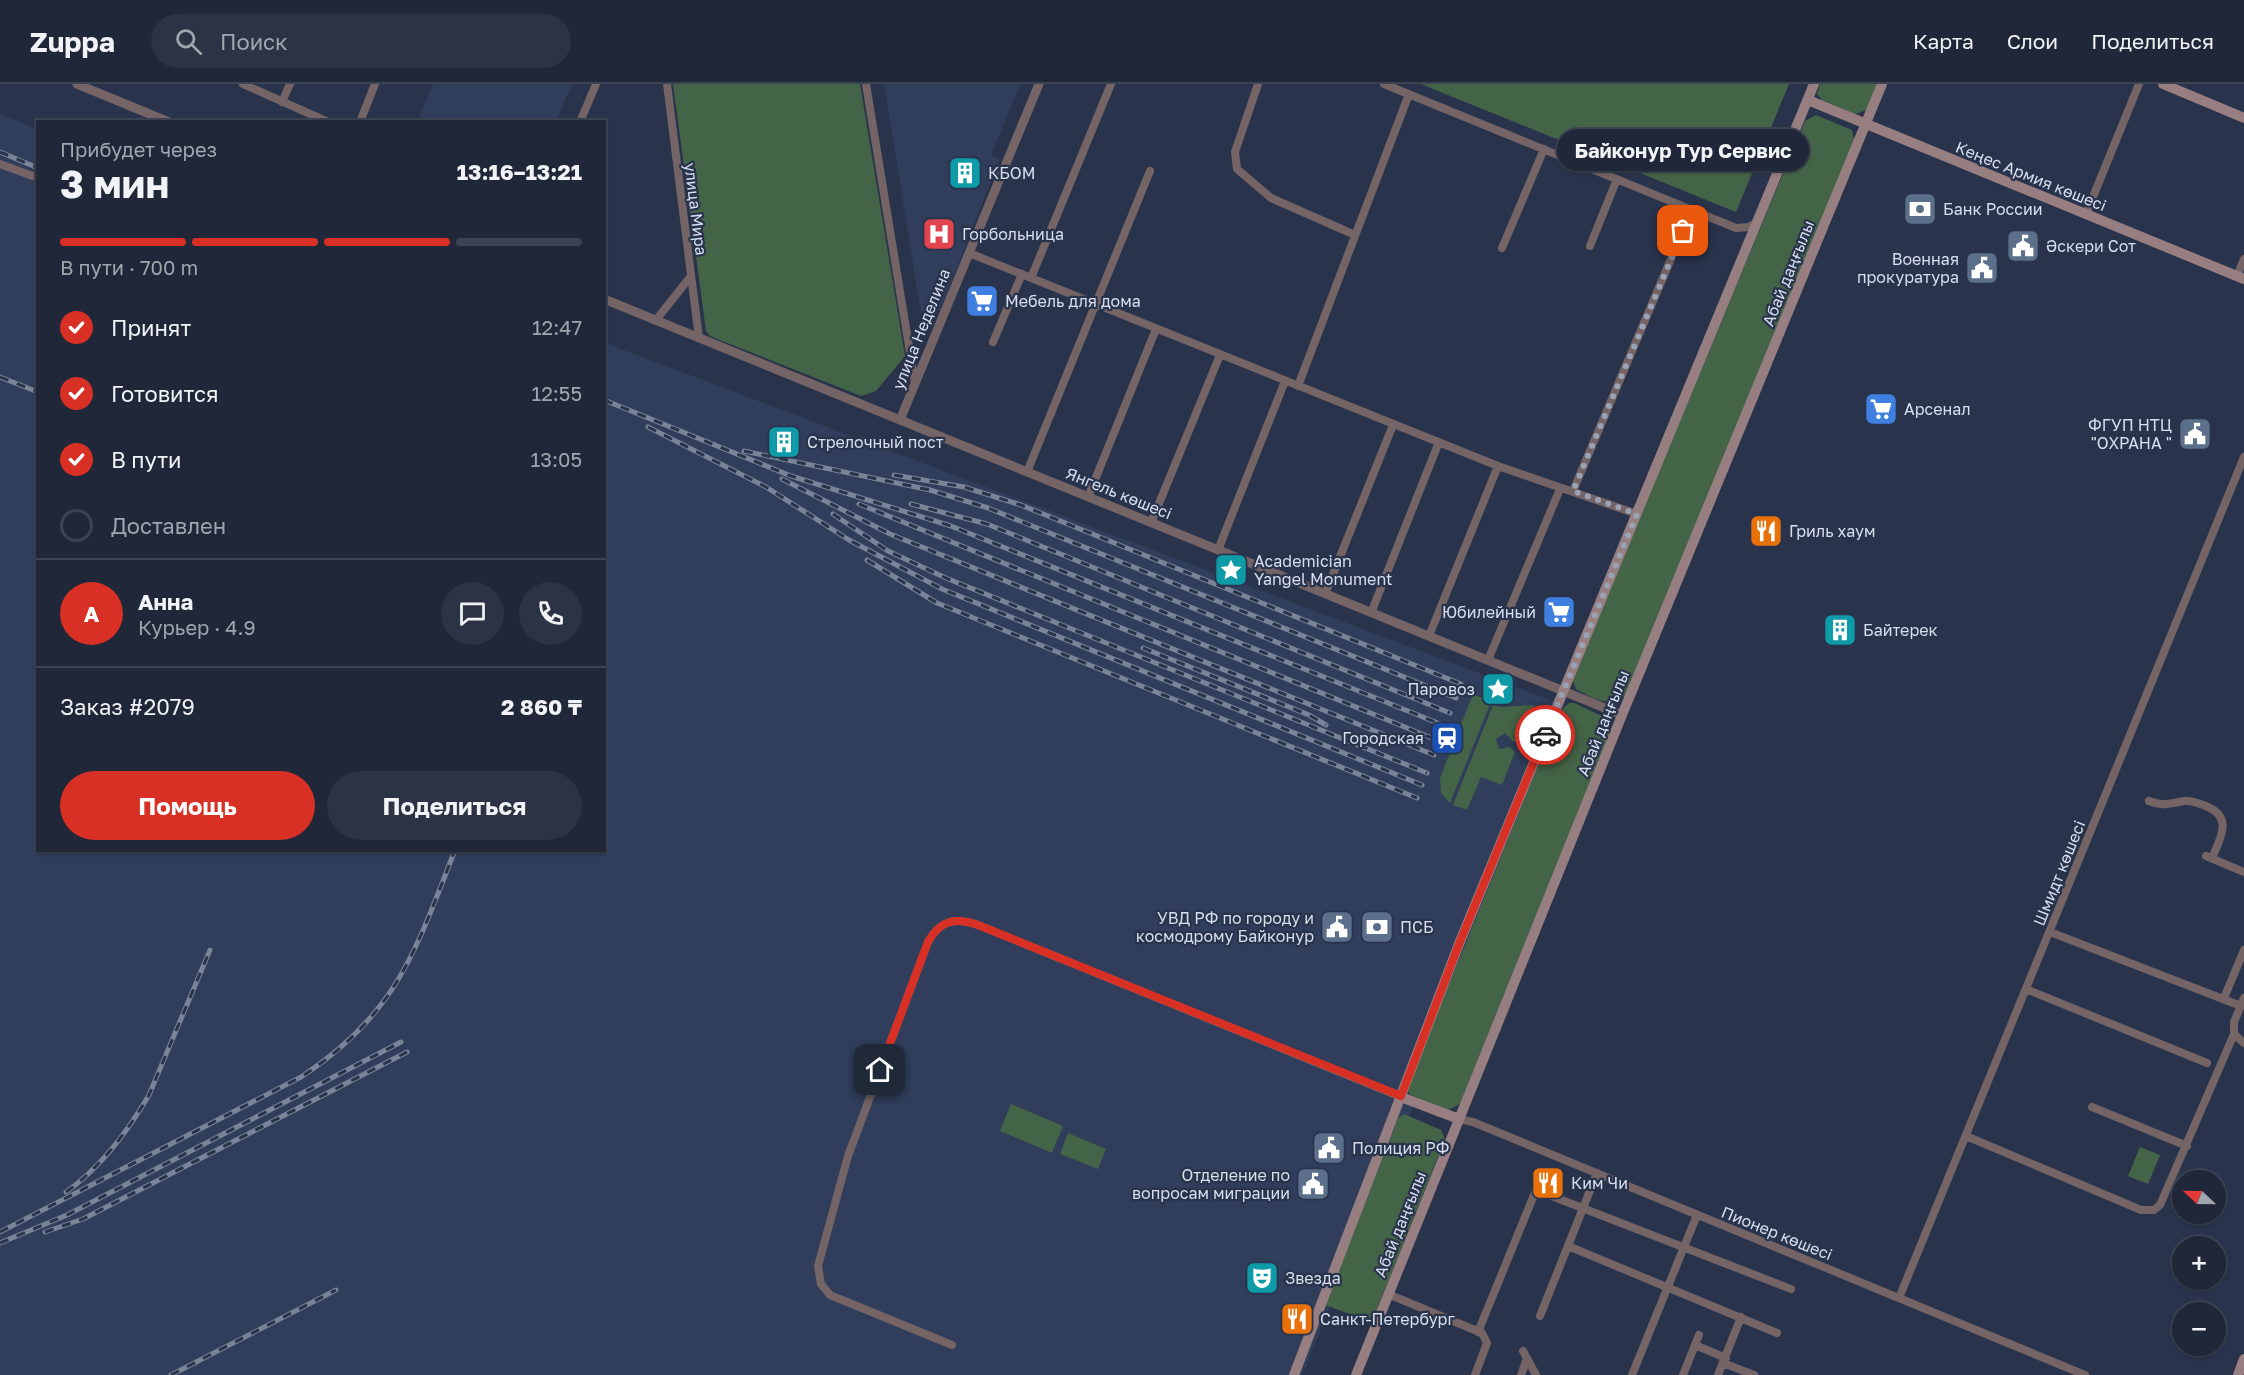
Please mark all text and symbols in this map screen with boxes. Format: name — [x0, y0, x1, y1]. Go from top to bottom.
search box — [151, 14, 571, 68]
text: Zuppa — [30, 25, 115, 58]
icon: search — [172, 25, 205, 58]
text: Поиск — [220, 28, 288, 55]
text: Карта — [1913, 28, 1974, 54]
text: Слои — [2007, 28, 2058, 54]
text: Поделиться — [2091, 28, 2214, 54]
callout: Байконур Тур Сервис — [1557, 129, 1809, 171]
text: Прибудет через — [60, 137, 217, 161]
street label: Кеңес Армия көшесі — [1953, 137, 2109, 215]
text: Байконур Тур Сервис — [1574, 138, 1792, 162]
building icon: КБОМ — [947, 155, 983, 191]
text: 13:16–13:21 — [457, 158, 582, 185]
text: 3 мин — [60, 160, 169, 207]
street label: улица Мира — [680, 161, 712, 257]
place label: КБОМ — [988, 163, 1035, 183]
bank icon: Банк России — [1902, 191, 1938, 227]
place label: Банк России — [1943, 199, 2043, 219]
pin — [1657, 205, 1708, 256]
icon: bag — [1666, 214, 1699, 247]
hospital icon: Горбольница — [921, 216, 957, 252]
street label: Абай даңғылы — [1758, 217, 1818, 329]
place label: Горбольница — [962, 224, 1064, 244]
public building icon: Әскери Сот — [2005, 228, 2041, 264]
place label: Әскери Сот — [2046, 236, 2136, 256]
place label: Военная прокуратура — [1857, 249, 1959, 287]
public building icon: Военная прокуратура — [1964, 250, 2000, 286]
text: В пути · 700 m — [60, 255, 198, 279]
street label: улица Неделина — [888, 266, 954, 392]
supermarket icon: Мебель для дома — [964, 283, 1000, 319]
place label: Мебель для дома — [1005, 291, 1141, 311]
icon: check — [60, 311, 93, 344]
text: Принят — [111, 314, 191, 341]
text: 12:47 — [532, 315, 582, 339]
icon: check — [60, 377, 93, 410]
text: Готовится — [111, 380, 219, 407]
text: 12:55 — [532, 381, 582, 405]
supermarket icon: Арсенал — [1863, 391, 1899, 427]
place label: Арсенал — [1904, 399, 1971, 419]
place label: ФГУП НТЦ "ОХРАНА " — [2088, 415, 2172, 453]
public building icon: ФГУП НТЦ "ОХРАНА " — [2177, 416, 2213, 452]
building icon: Стрелочный пост — [766, 424, 802, 460]
place label: Стрелочный пост — [807, 432, 944, 452]
icon: check — [60, 443, 93, 476]
text: В пути — [111, 446, 181, 473]
text: 13:05 — [531, 447, 582, 471]
street label: Янгель көшесі — [1063, 463, 1175, 523]
text: Доставлен — [111, 512, 226, 539]
restaurant icon: Гриль хаум — [1748, 513, 1784, 549]
place label: Гриль хаум — [1789, 521, 1875, 541]
place label: Academician Yangel Monument — [1254, 551, 1392, 589]
place icon: Academician Yangel Monument — [1213, 552, 1249, 588]
button: chat — [441, 582, 504, 645]
button: phone — [519, 582, 582, 645]
text: Анна — [138, 588, 193, 615]
supermarket icon: Юбилейный — [1541, 594, 1577, 630]
text: А — [84, 600, 99, 627]
place label: Юбилейный — [1442, 602, 1536, 622]
building icon: Байтерек — [1822, 612, 1858, 648]
text: Курьер · 4.9 — [138, 615, 256, 639]
place label: Байтерек — [1863, 620, 1938, 640]
street label: Абай даңғылы — [1573, 667, 1633, 779]
place icon: Паровоз — [1480, 671, 1516, 707]
place label: Паровоз — [1407, 679, 1475, 699]
text: Заказ #2079 — [60, 693, 195, 720]
text: 2 860 ₸ — [501, 693, 582, 720]
courier — [1515, 705, 1575, 765]
icon: car — [1529, 719, 1562, 752]
station icon: Городская — [1429, 720, 1465, 756]
place label: Городская — [1342, 728, 1424, 748]
button: Помощь — [60, 771, 315, 840]
button: Поделиться — [327, 771, 582, 840]
street label: Шмидт көшесі — [2029, 817, 2089, 929]
place label: УВД РФ по городу и космодрому Байконур — [1136, 908, 1314, 946]
public building icon: УВД РФ по городу и космодрому Байконур — [1319, 909, 1355, 945]
bank icon: ПСБ — [1359, 909, 1395, 945]
place label: ПСБ — [1400, 917, 1434, 937]
pin — [854, 1044, 905, 1095]
icon: home — [863, 1053, 896, 1086]
public building icon: Полиция РФ — [1311, 1130, 1347, 1166]
place label: Полиция РФ — [1352, 1138, 1450, 1158]
place label: Отделение по вопросам миграции — [1132, 1165, 1290, 1203]
restaurant icon: Ким Чи — [1530, 1165, 1566, 1201]
public building icon: Отделение по вопросам миграции — [1295, 1166, 1331, 1202]
street label: Абай даңғылы — [1370, 1168, 1430, 1280]
north arrow — [2172, 1170, 2226, 1224]
map controls — [2172, 1170, 2226, 1356]
place label: Ким Чи — [1571, 1173, 1628, 1193]
street label: Пионер көшесі — [1719, 1202, 1835, 1264]
button: + — [2172, 1236, 2226, 1290]
theatre icon: Звезда — [1244, 1260, 1280, 1296]
place label: Звезда — [1285, 1268, 1341, 1288]
restaurant icon: Санкт-Петербург — [1279, 1301, 1315, 1337]
button: − — [2172, 1302, 2226, 1356]
place label: Санкт-Петербург — [1320, 1309, 1455, 1329]

